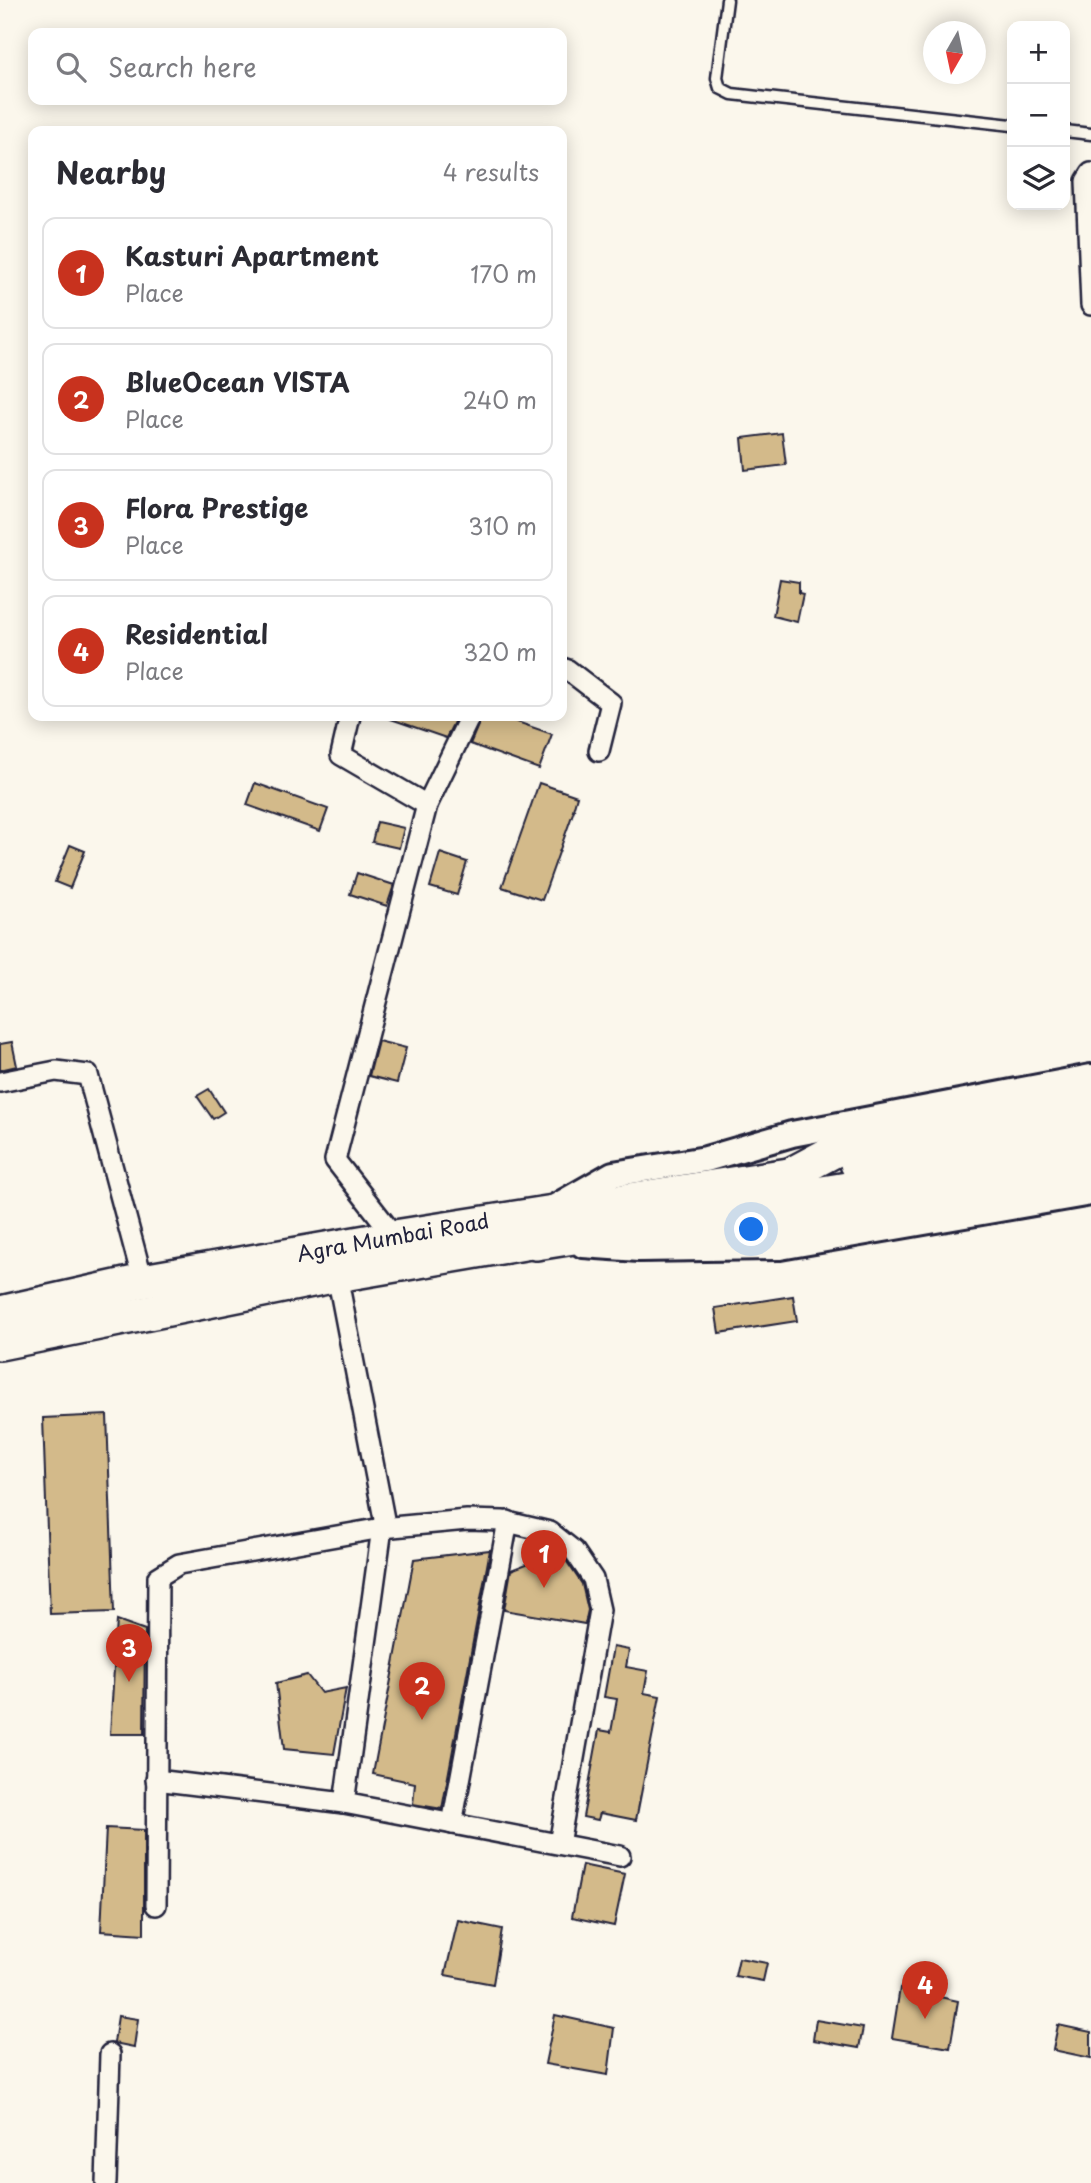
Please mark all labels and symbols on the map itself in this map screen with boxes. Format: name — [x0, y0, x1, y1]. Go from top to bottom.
north arrow — [923, 21, 986, 84]
street label: Agra Mumbai Road — [294, 1203, 491, 1269]
your location — [734, 1212, 768, 1246]
pin: 1 — [521, 1530, 567, 1588]
pin: 3 — [106, 1624, 152, 1682]
pin: 2 — [399, 1662, 445, 1720]
pin: 4 — [902, 1961, 948, 2019]

